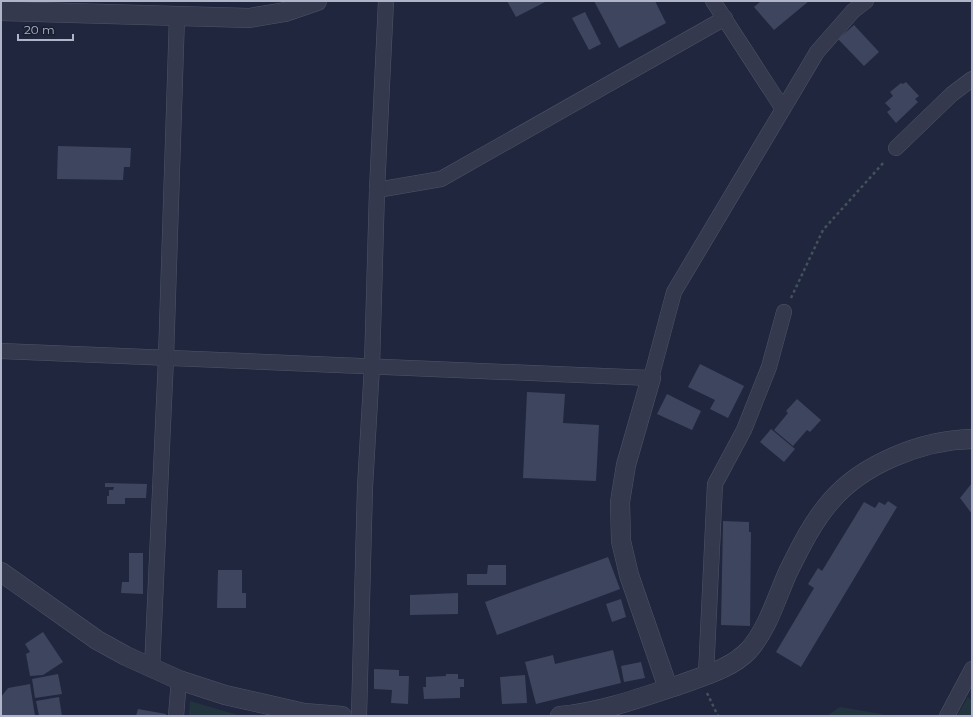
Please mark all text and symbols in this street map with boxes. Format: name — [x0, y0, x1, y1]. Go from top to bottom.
scale bar — [18, 16, 73, 42]
text: 20 m — [24, 22, 55, 37]

